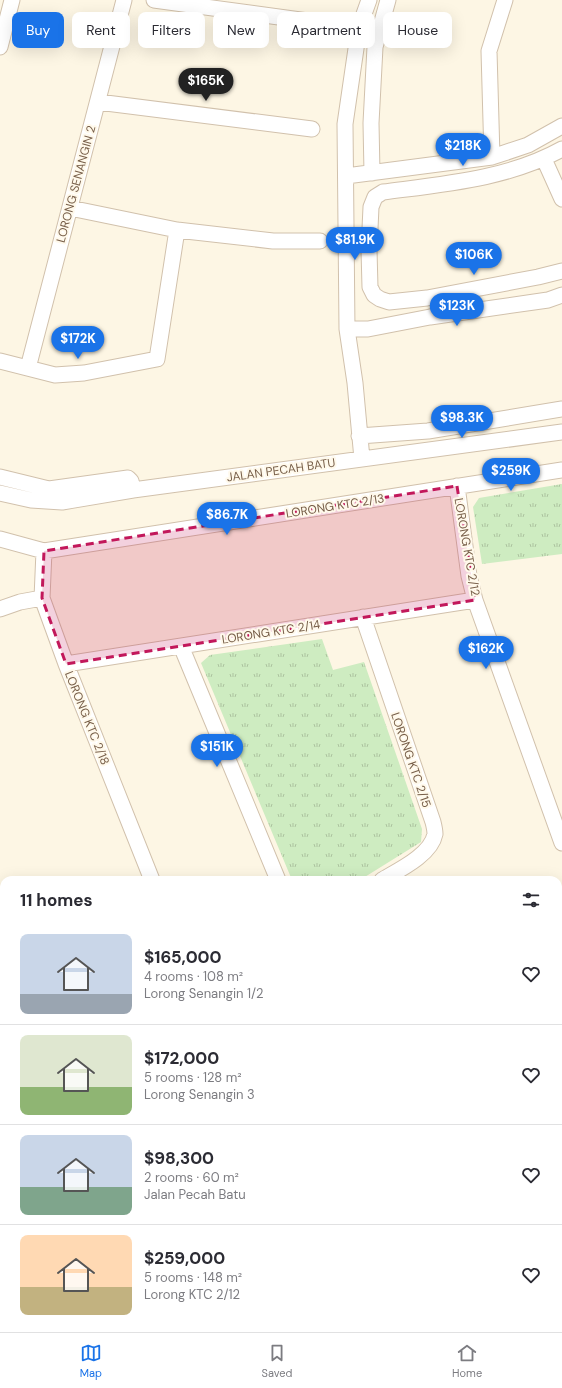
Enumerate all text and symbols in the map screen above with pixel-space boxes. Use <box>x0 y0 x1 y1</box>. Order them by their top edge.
chip: Buy <box>12 12 64 48</box>
chip: Rent <box>72 12 130 48</box>
chip: Filters <box>138 12 205 48</box>
chip: New <box>213 12 269 48</box>
chip: Apartment <box>277 12 375 48</box>
chip: House <box>383 12 452 48</box>
pin: $165K <box>178 68 234 102</box>
text: $165K <box>187 72 225 89</box>
street label: LORONG SENANGIN 2 <box>53 124 99 244</box>
pin: $218K <box>435 133 491 167</box>
text: $218K <box>445 137 481 154</box>
pin: $81.9K <box>322 227 388 261</box>
text: $81.9K <box>335 231 375 248</box>
pin: $106K <box>446 242 502 276</box>
text: $106K <box>455 246 493 263</box>
pin: $123K <box>429 293 485 327</box>
text: $123K <box>439 297 475 314</box>
pin: $172K <box>50 326 106 360</box>
text: $172K <box>60 330 96 347</box>
pin: $98.3K <box>429 405 495 439</box>
text: $98.3K <box>440 409 484 426</box>
street label: JALAN PECAH BATU <box>226 454 337 486</box>
pin: $259K <box>483 458 539 492</box>
text: $259K <box>491 462 531 479</box>
street label: LORONG KTC 2/13 <box>285 490 385 522</box>
street label: LORONG KTC 2/12 <box>451 497 484 597</box>
pin: $86.7K <box>194 502 260 536</box>
text: $86.7K <box>206 506 248 523</box>
street label: LORONG KTC 2/14 <box>221 616 321 648</box>
pin: $162K <box>458 636 514 670</box>
text: $162K <box>468 640 504 657</box>
street label: LORONG KTC 2/18 <box>61 669 113 767</box>
street label: LORONG KTC 2/15 <box>387 710 435 810</box>
pin: $151K <box>189 734 245 768</box>
text: $151K <box>200 738 234 755</box>
text: 11 homes <box>20 889 93 911</box>
icon: filters <box>520 889 542 911</box>
text: $165,000 <box>144 946 222 968</box>
icon: home <box>52 950 100 998</box>
icon: heart <box>520 963 542 985</box>
text: 4 rooms · 108 m² <box>144 968 243 985</box>
text: Lorong Senangin 1/2 <box>144 985 264 1002</box>
text: $172,000 <box>144 1047 219 1069</box>
icon: home <box>52 1051 100 1099</box>
icon: heart <box>520 1064 542 1086</box>
text: 5 rooms · 128 m² <box>144 1069 242 1086</box>
text: Lorong Senangin 3 <box>144 1086 255 1103</box>
text: $98,300 <box>144 1147 214 1169</box>
icon: home <box>52 1151 100 1199</box>
icon: heart <box>520 1164 542 1186</box>
text: 2 rooms · 60 m² <box>144 1169 239 1186</box>
text: Jalan Pecah Batu <box>144 1186 246 1203</box>
text: $259,000 <box>144 1247 225 1269</box>
icon: home <box>52 1251 100 1299</box>
icon: heart <box>520 1264 542 1286</box>
text: 5 rooms · 148 m² <box>144 1269 242 1286</box>
text: Lorong KTC 2/12 <box>144 1286 240 1303</box>
tab: Map <box>80 1342 102 1380</box>
tab: Saved <box>262 1342 292 1380</box>
tab: Home <box>452 1342 482 1380</box>

